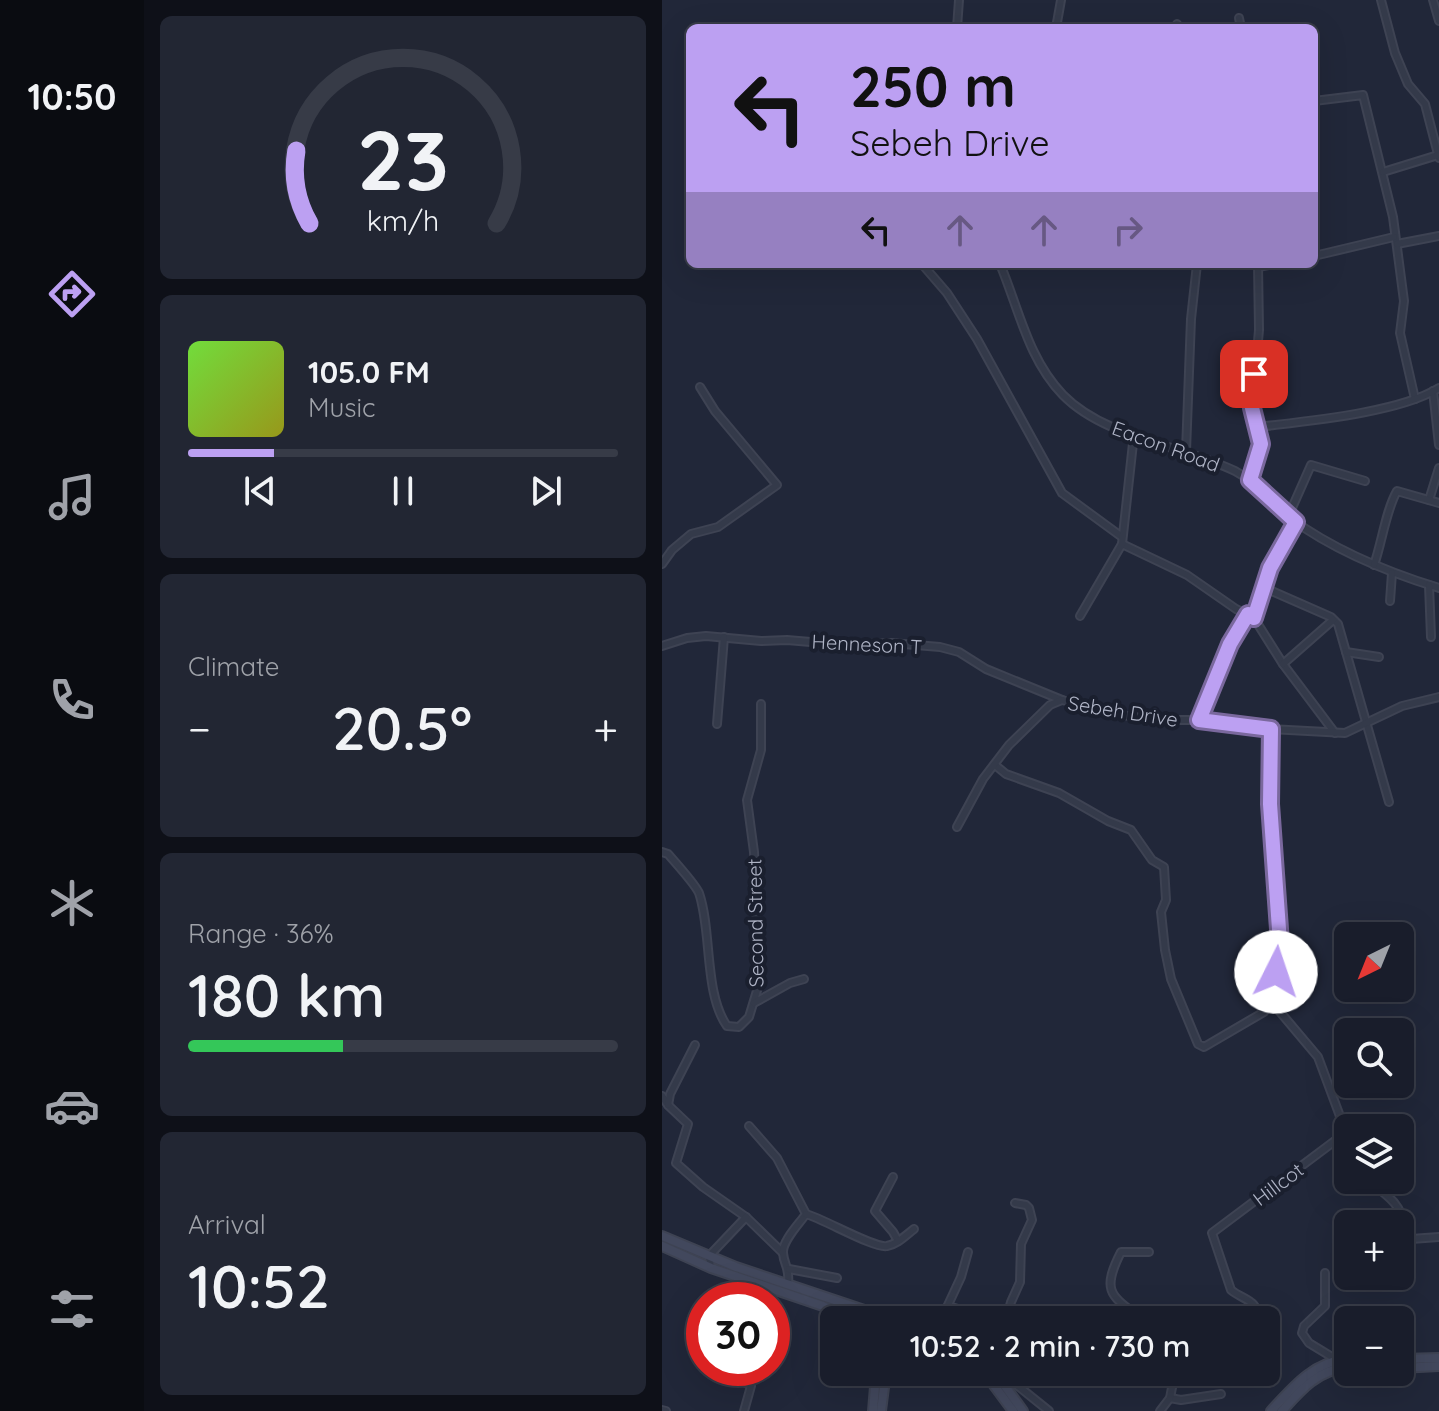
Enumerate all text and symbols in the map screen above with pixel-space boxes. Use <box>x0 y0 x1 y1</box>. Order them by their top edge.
text: 250 m <box>850 51 1016 121</box>
icon: left <box>718 56 822 160</box>
text: 10:50 <box>28 74 116 119</box>
text: 23 <box>357 106 449 210</box>
text: Sebeh Drive <box>850 120 1050 165</box>
text: km/h <box>367 202 439 238</box>
icon: left <box>854 208 898 252</box>
icon: ahead <box>938 208 982 252</box>
icon: ahead <box>1022 208 1066 252</box>
icon: right <box>1106 208 1150 252</box>
icon: directions <box>44 266 100 322</box>
pin <box>1220 340 1288 408</box>
icon: arrive <box>1232 352 1276 396</box>
text: 105.0 FM <box>308 353 430 391</box>
text: Music <box>308 391 376 424</box>
street label: Eacon Road <box>1109 415 1223 477</box>
icon: music <box>44 469 100 525</box>
icon: previous <box>238 469 282 513</box>
icon: pause <box>381 469 425 513</box>
icon: next <box>524 469 568 513</box>
street label: Henneson T <box>811 629 923 659</box>
text: Climate <box>188 650 279 683</box>
icon: phone <box>44 672 100 728</box>
text: 20.5° <box>332 690 472 765</box>
street label: Sebeh Drive <box>1066 690 1180 732</box>
text: − <box>188 701 211 756</box>
text: + <box>593 701 618 756</box>
street label: Second Street <box>741 858 769 988</box>
icon: climate <box>44 875 100 931</box>
text: Range · 36% <box>188 917 334 950</box>
north arrow <box>1334 922 1414 1002</box>
map controls <box>1334 922 1414 1386</box>
position arrow <box>1234 930 1318 1014</box>
text: 180 km <box>188 957 385 1032</box>
button: search <box>1334 1018 1414 1098</box>
icon: car <box>44 1078 100 1134</box>
button: layers <box>1334 1114 1414 1194</box>
street label: Hillcot <box>1248 1157 1308 1211</box>
text: Arrival <box>188 1208 266 1241</box>
button: + <box>1334 1210 1414 1290</box>
text: 10:52 <box>188 1248 330 1323</box>
icon: filters <box>44 1281 100 1337</box>
speed limit sign: 30 <box>686 1282 790 1386</box>
button: − <box>1334 1306 1414 1386</box>
text: 10:52 · 2 min · 730 m <box>910 1327 1190 1365</box>

